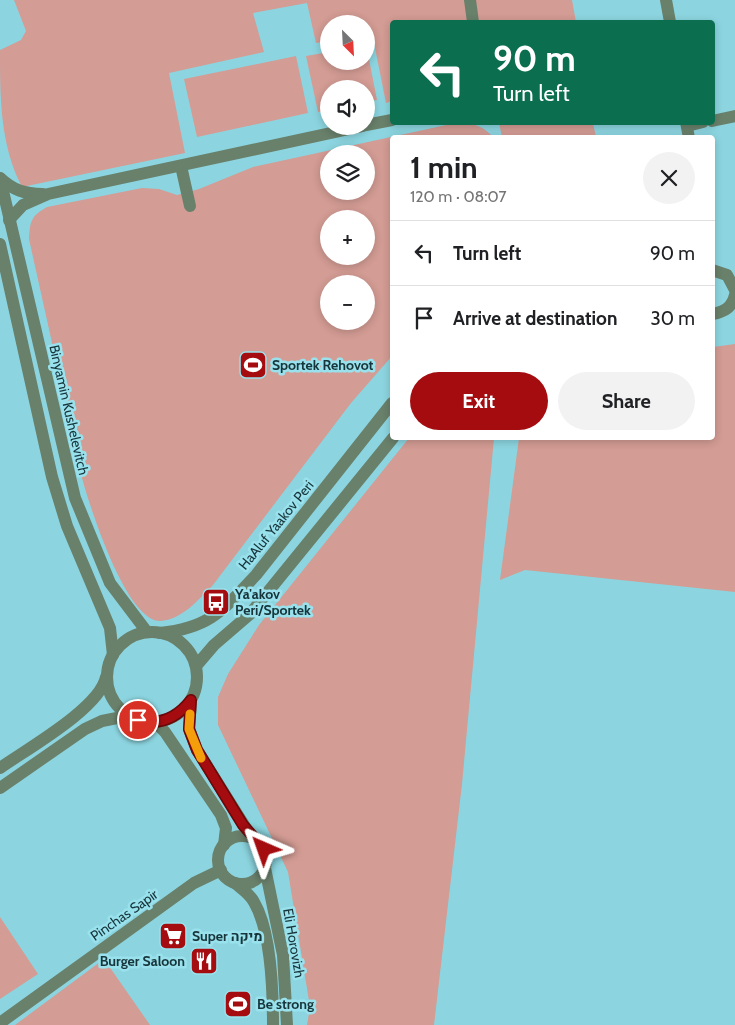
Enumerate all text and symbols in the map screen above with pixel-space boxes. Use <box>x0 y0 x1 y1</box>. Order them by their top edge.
north arrow <box>320 15 375 70</box>
map controls <box>320 15 375 330</box>
text: 90 m <box>493 37 576 80</box>
icon: left <box>410 40 475 105</box>
button: sound <box>320 80 375 135</box>
text: Turn left <box>493 80 570 107</box>
button: layers <box>320 145 375 200</box>
text: 1 min <box>410 149 478 186</box>
button: close <box>643 152 695 204</box>
text: 120 m · 08:07 <box>410 187 507 206</box>
button: + <box>320 210 375 265</box>
icon: left <box>410 239 438 267</box>
text: Turn left <box>453 242 521 265</box>
text: 90 m <box>650 242 695 265</box>
button: − <box>320 275 375 330</box>
icon: arrive <box>410 304 438 332</box>
text: Arrive at destination <box>453 307 617 330</box>
text: 30 m <box>651 307 695 330</box>
street label: Binyamin Kushelevitch <box>45 343 93 477</box>
sports icon: Sportek Rehovot <box>238 350 268 380</box>
place label: Sportek Rehovot <box>272 356 374 374</box>
button: Exit <box>410 372 548 430</box>
button: Share <box>558 372 695 430</box>
street label: HaAluf Yaakov Peri <box>234 477 318 573</box>
place label: Ya'akov Peri/Sportek <box>234 585 311 619</box>
bus stop icon: Ya'akov Peri/Sportek <box>201 587 231 617</box>
pin <box>117 699 159 741</box>
icon: arrive <box>124 706 152 734</box>
position arrow <box>237 822 289 874</box>
street label: Pinchas Sapir <box>87 885 162 945</box>
street label: Eli Horovizh <box>279 907 309 979</box>
supermarket icon: Super מיקה <box>158 921 188 951</box>
place label: Super מיקה <box>192 927 263 945</box>
restaurant icon: Burger Saloon <box>189 946 219 976</box>
place label: Burger Saloon <box>100 952 185 970</box>
sports icon: Be strong <box>223 989 253 1019</box>
place label: Be strong <box>257 995 314 1013</box>

